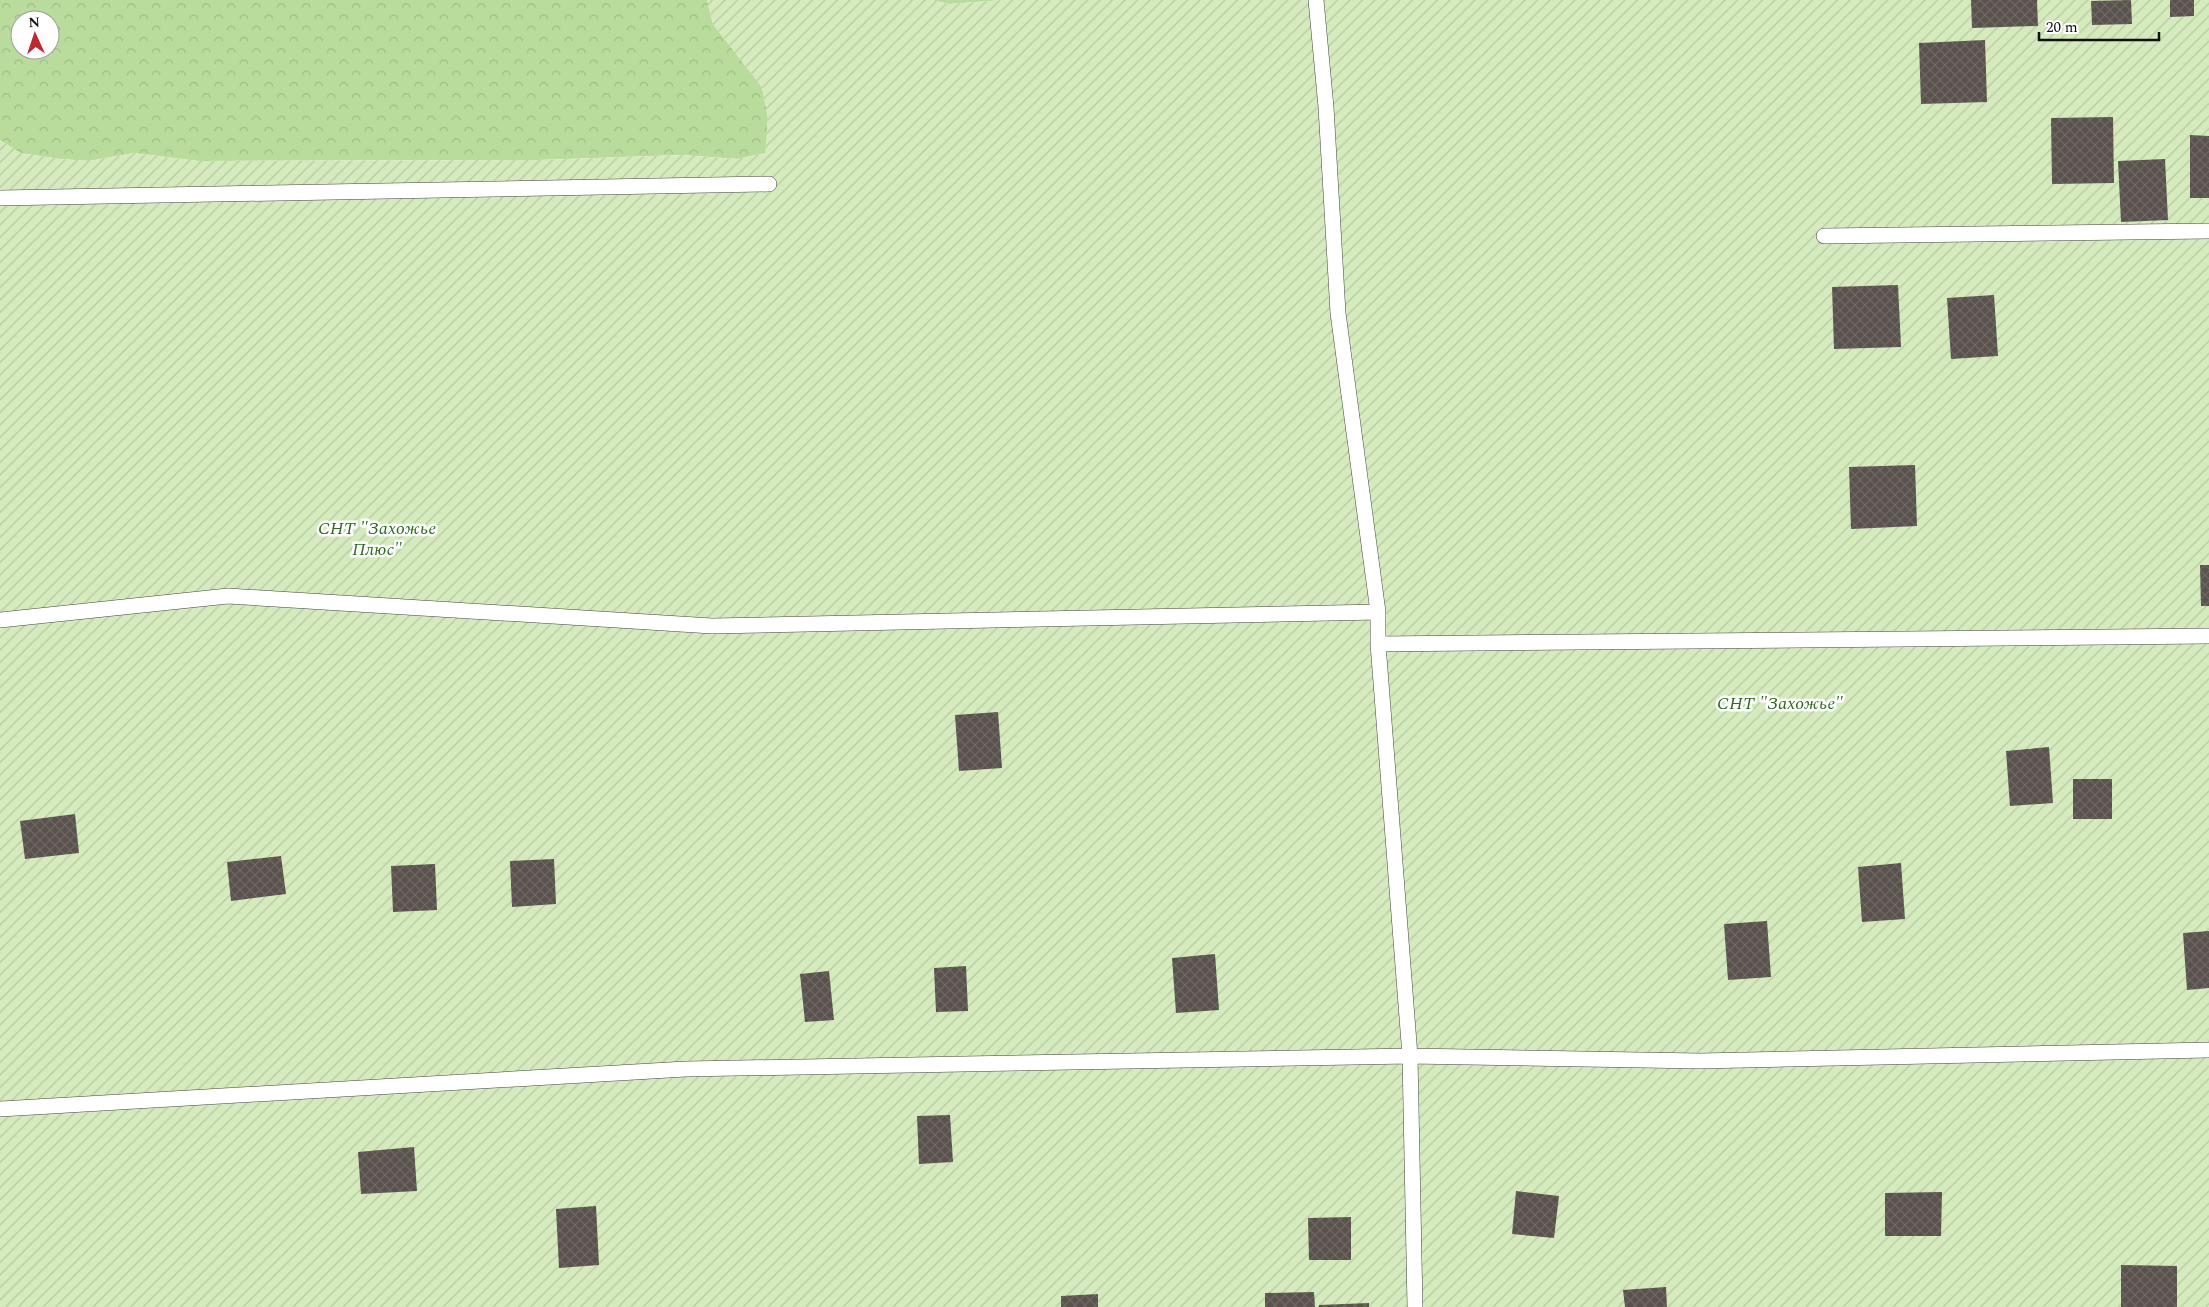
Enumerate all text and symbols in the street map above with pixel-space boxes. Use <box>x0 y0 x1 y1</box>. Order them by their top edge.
north arrow <box>10 10 60 60</box>
scale bar <box>2039 10 2159 42</box>
text: N <box>28 12 41 33</box>
text: 20 m <box>2046 16 2078 39</box>
park label: СНТ "Захожье Плюс" <box>318 515 436 563</box>
park label: СНТ "Захожье" <box>1717 690 1844 717</box>

